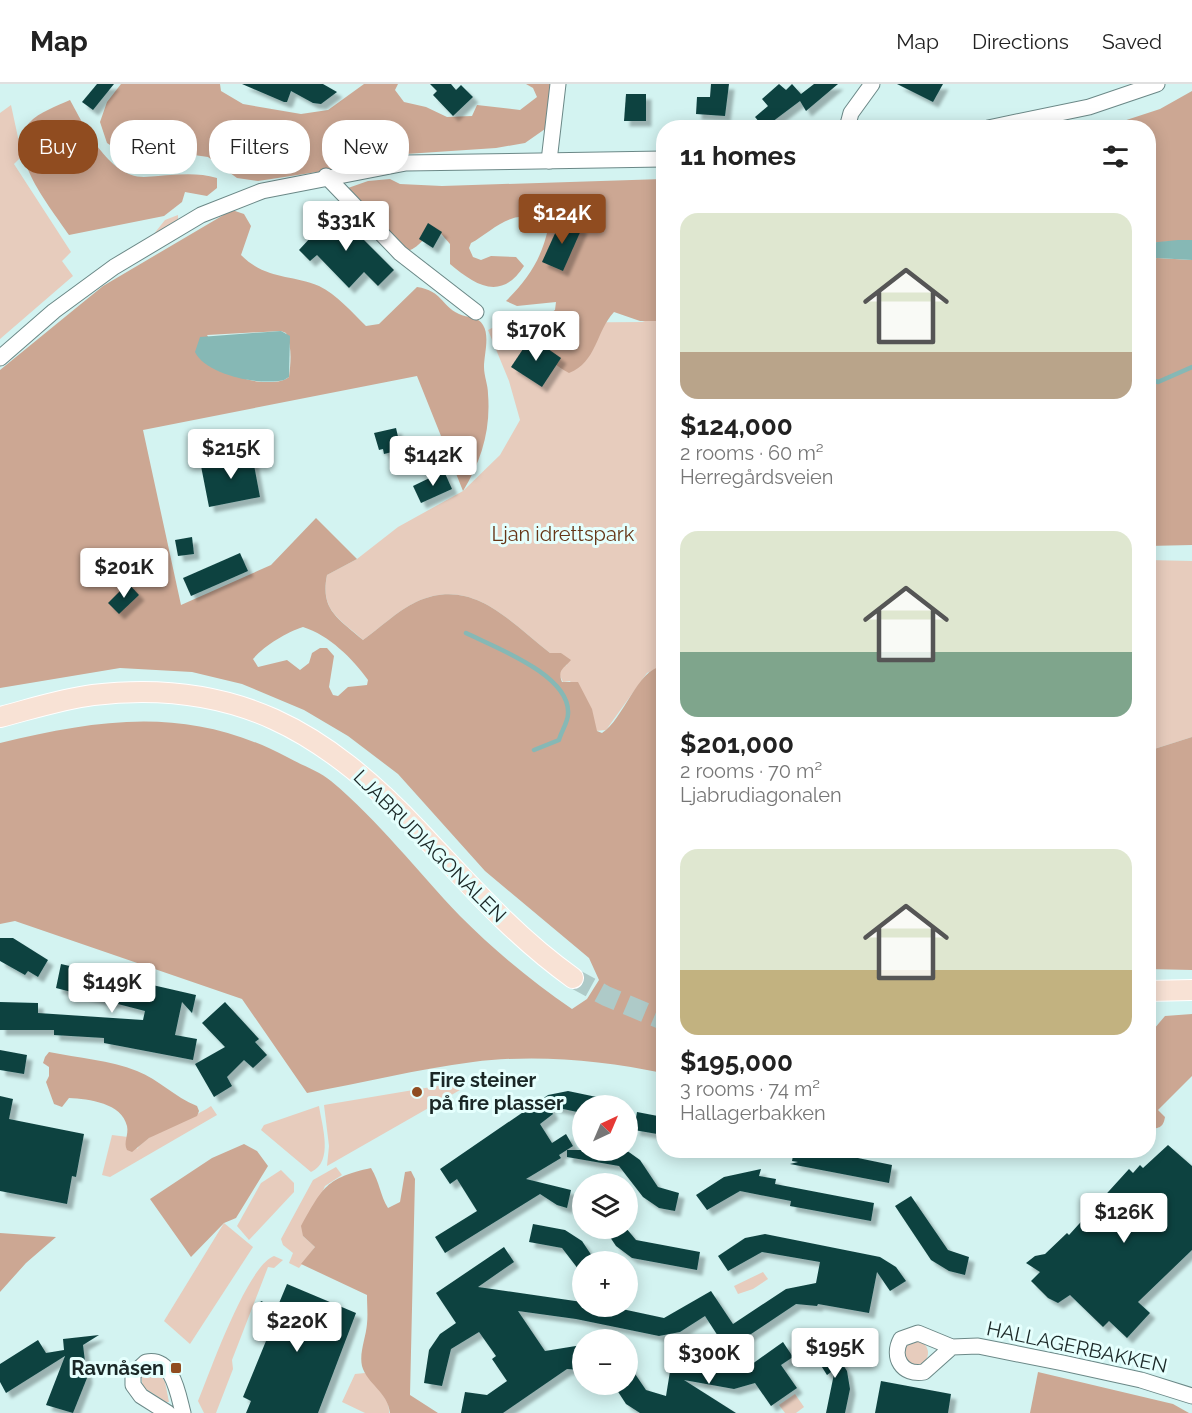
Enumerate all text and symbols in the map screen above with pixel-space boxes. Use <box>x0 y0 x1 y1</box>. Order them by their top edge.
text: Map <box>30 25 88 58</box>
text: Map <box>896 29 939 54</box>
text: Directions <box>972 29 1069 54</box>
text: Saved <box>1102 29 1162 54</box>
chip: Buy <box>18 120 98 174</box>
chip: Rent <box>110 120 197 174</box>
chip: Filters <box>209 120 310 174</box>
chip: New <box>322 120 409 174</box>
icon: filters <box>1099 140 1132 173</box>
text: 11 homes <box>680 141 796 171</box>
pin: $124K <box>520 194 604 245</box>
pin: $331K <box>304 201 388 252</box>
text: $124K <box>533 201 591 225</box>
text: $331K <box>317 208 375 232</box>
icon: home <box>852 252 960 360</box>
pin: $170K <box>494 311 578 362</box>
text: $170K <box>506 318 566 342</box>
text: $124,000 <box>680 411 793 441</box>
pin: $215K <box>189 429 273 480</box>
text: $215K <box>202 436 260 460</box>
pin: $142K <box>391 436 475 487</box>
text: 2 rooms · 60 m² <box>680 441 824 465</box>
text: $142K <box>404 443 462 467</box>
text: Herregårdsveien <box>680 465 833 489</box>
park label: Ljan idrettspark <box>492 522 635 546</box>
pin: $201K <box>82 548 166 599</box>
text: $201K <box>94 555 154 579</box>
icon: home <box>852 570 960 678</box>
text: $201,000 <box>680 729 794 759</box>
text: 2 rooms · 70 m² <box>680 759 822 783</box>
street label: LJABRUDIAGONALEN <box>349 765 511 927</box>
text: Ljabrudiagonalen <box>680 783 842 807</box>
icon: home <box>852 888 960 996</box>
pin: $149K <box>70 963 154 1014</box>
text: $149K <box>82 970 142 994</box>
text: $195,000 <box>680 1047 793 1077</box>
place label: Fire steiner på fire plasser <box>429 1068 564 1115</box>
text: 3 rooms · 74 m² <box>680 1077 820 1101</box>
marker: Fire steiner på fire plasser <box>410 1085 424 1099</box>
north arrow <box>572 1095 638 1161</box>
map controls <box>572 1095 638 1395</box>
text: Hallagerbakken <box>680 1101 826 1125</box>
button: layers <box>572 1173 638 1239</box>
pin: $126K <box>1082 1193 1166 1244</box>
text: $126K <box>1094 1200 1154 1224</box>
button: + <box>572 1251 638 1317</box>
pin: $220K <box>255 1302 339 1353</box>
text: $220K <box>267 1309 327 1333</box>
street label: HALLAGERBAKKEN <box>984 1316 1170 1378</box>
pin: $195K <box>793 1328 877 1379</box>
button: − <box>572 1329 638 1395</box>
pin: $300K <box>667 1334 751 1385</box>
text: $195K <box>806 1335 864 1359</box>
text: $300K <box>678 1341 740 1365</box>
place label: Ravnåsen <box>71 1356 164 1380</box>
marker: Ravnåsen <box>169 1361 183 1375</box>

